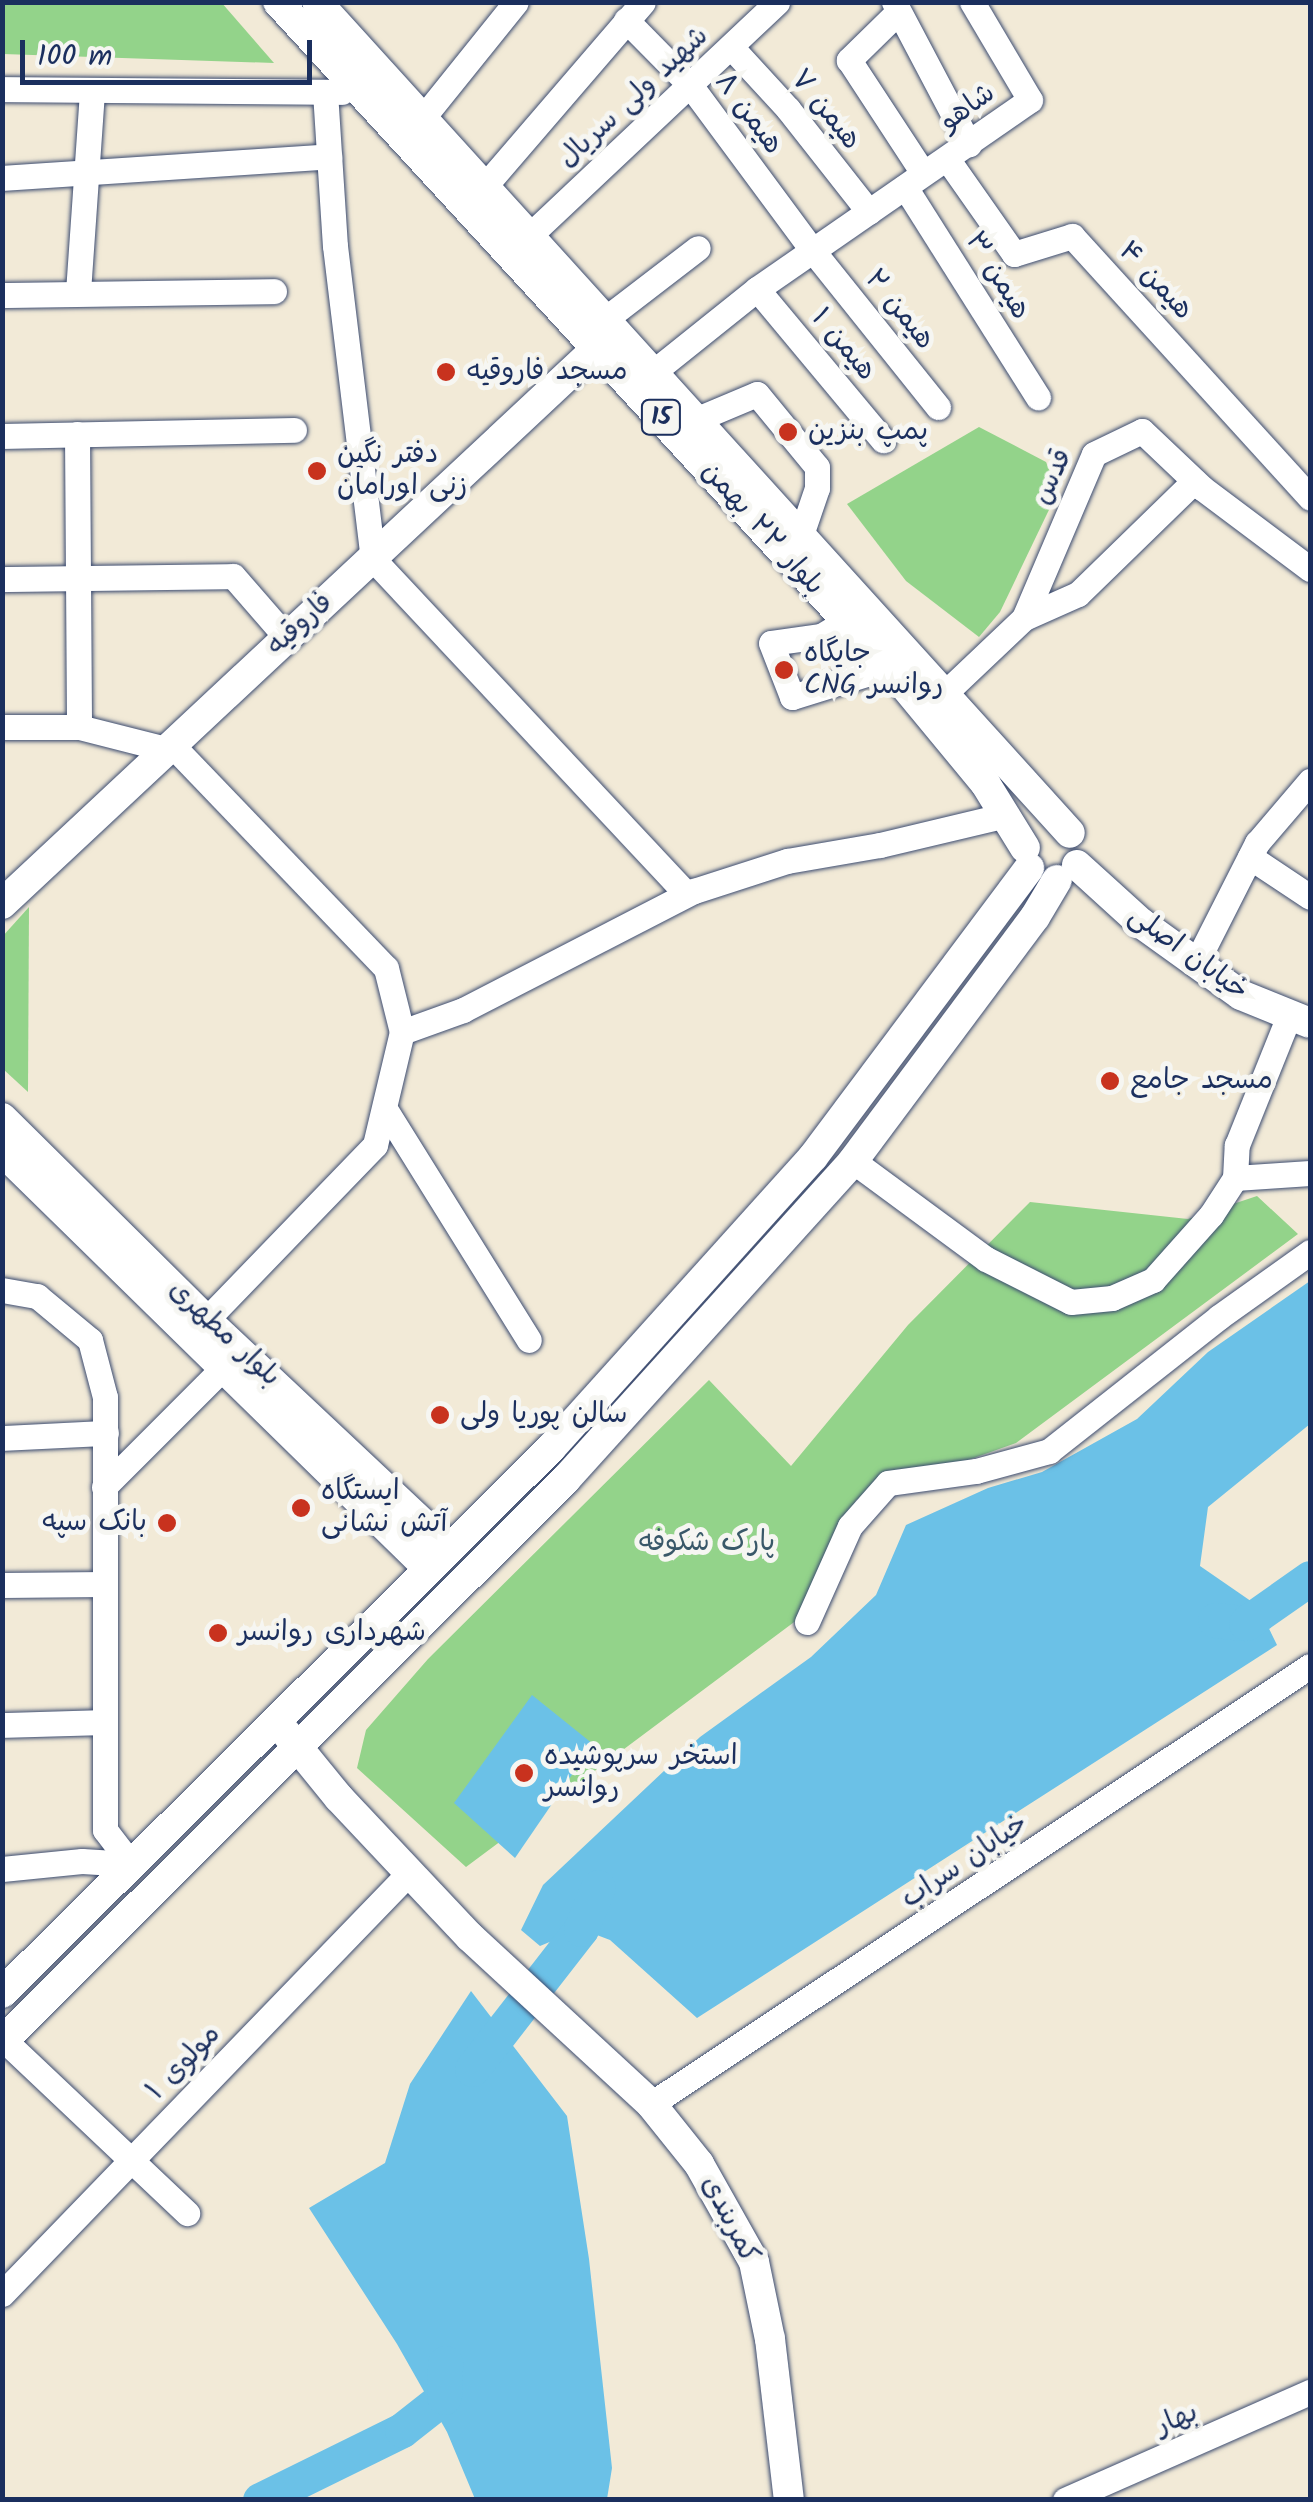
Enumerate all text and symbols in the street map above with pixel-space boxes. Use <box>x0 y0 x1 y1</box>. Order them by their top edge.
scale bar <box>25 20 318 82</box>
street label: شهید ولی سریال <box>552 20 716 176</box>
text: 100 m <box>37 33 112 81</box>
street label: هیمن ۷ <box>783 63 867 157</box>
street label: هیمن ۸ <box>706 67 790 161</box>
street label: شاهو <box>934 77 1002 139</box>
street label: هیمن ۳ <box>957 226 1037 326</box>
street label: هیمن ۴ <box>1110 235 1200 327</box>
street label: هیمن ۲ <box>857 263 941 357</box>
street label: هیمن ۱ <box>803 302 883 388</box>
place label: مسجد فاروقیه <box>466 355 628 389</box>
marker: مسجد فاروقیه <box>435 361 457 383</box>
road number: 15 <box>638 397 684 437</box>
place label: پمپ بنزین <box>808 415 928 449</box>
marker: پمپ بنزین <box>777 421 799 443</box>
place label: دفتر نگین زنی اورامان <box>337 438 467 504</box>
street label: قدس <box>1026 444 1080 510</box>
street label: بلوار ۲۲ بهمن <box>693 455 831 603</box>
marker: دفتر نگین زنی اورامان <box>306 460 328 482</box>
street label: فاروقیه <box>260 586 340 664</box>
place label: جایگاه CNG روانسر <box>804 637 944 703</box>
marker: جایگاه CNG روانسر <box>773 659 795 681</box>
street label: خیابان اصلی <box>1122 899 1254 1009</box>
place label: مسجد جامع <box>1130 1064 1273 1098</box>
marker: مسجد جامع <box>1099 1070 1121 1092</box>
street label: بلوار مطهری <box>161 1274 287 1394</box>
place label: سالن پوریا ولی <box>460 1398 628 1432</box>
marker: سالن پوریا ولی <box>429 1404 451 1426</box>
place label: ایستگاه آتش نشانی <box>321 1475 447 1541</box>
marker: ایستگاه آتش نشانی <box>290 1497 312 1519</box>
place label: بانک سپه <box>42 1506 147 1540</box>
marker: بانک سپه <box>156 1512 178 1534</box>
park label: پارک شکوفه <box>639 1526 775 1560</box>
place label: شهرداری روانسر <box>238 1616 426 1650</box>
marker: شهرداری روانسر <box>207 1622 229 1644</box>
place label: استخر سرپوشیده روانسر <box>544 1740 738 1806</box>
marker: استخر سرپوشیده روانسر <box>513 1762 535 1784</box>
street label: خیابان سراب <box>895 1807 1035 1917</box>
street label: مولوی ۱ <box>140 2018 228 2108</box>
street label: کمربندی <box>693 2171 765 2269</box>
street label: بهار <box>1151 2396 1203 2444</box>

